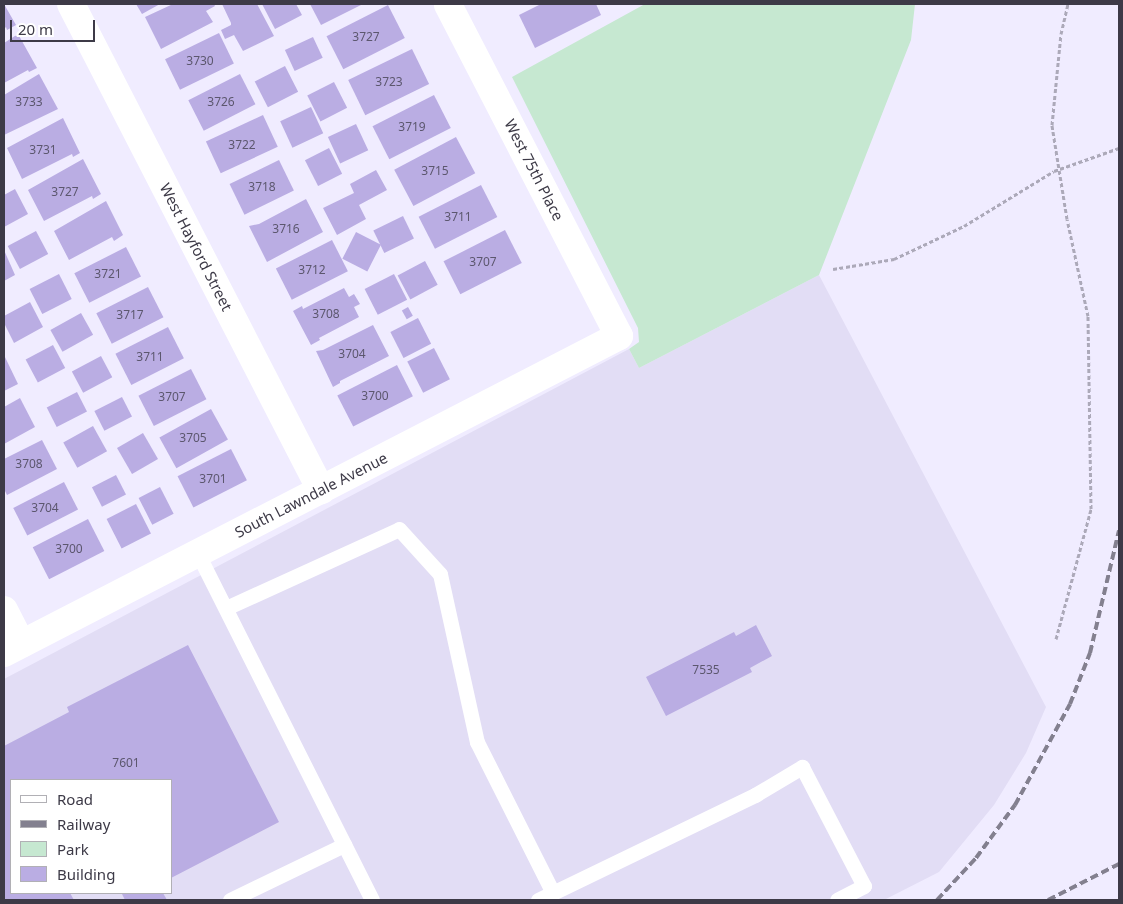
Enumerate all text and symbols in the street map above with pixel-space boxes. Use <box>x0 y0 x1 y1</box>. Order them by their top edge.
scale bar <box>12 10 98 42</box>
text: 20 m <box>18 19 53 39</box>
house number: 3727 <box>352 30 380 44</box>
house number: 3730 <box>186 54 214 68</box>
house number: 3723 <box>375 75 403 89</box>
house number: 3733 <box>15 95 43 109</box>
house number: 3726 <box>207 95 235 109</box>
street label: West 75th Place <box>501 116 567 224</box>
house number: 3719 <box>398 120 426 134</box>
house number: 3722 <box>228 138 256 152</box>
house number: 3731 <box>29 143 57 157</box>
house number: 3715 <box>421 164 449 178</box>
street label: West Hayford Street <box>156 180 236 314</box>
house number: 3718 <box>248 180 276 194</box>
house number: 3727 <box>51 185 79 199</box>
house number: 3711 <box>444 210 472 224</box>
house number: 3716 <box>272 222 300 236</box>
house number: 3707 <box>469 255 497 269</box>
house number: 3712 <box>298 263 326 277</box>
house number: 3721 <box>94 267 122 281</box>
house number: 3708 <box>312 307 340 321</box>
house number: 3717 <box>116 308 144 322</box>
house number: 3704 <box>338 347 366 361</box>
house number: 3711 <box>136 350 164 364</box>
house number: 3700 <box>361 389 389 403</box>
house number: 3707 <box>158 390 186 404</box>
house number: 3705 <box>179 431 207 445</box>
street label: South Lawndale Avenue <box>232 449 390 541</box>
house number: 3708 <box>15 457 43 471</box>
house number: 3701 <box>199 472 227 486</box>
house number: 3704 <box>31 501 59 515</box>
house number: 3700 <box>55 542 83 556</box>
house number: 7535 <box>692 663 720 677</box>
house number: 7601 <box>112 756 140 770</box>
legend <box>10 779 172 894</box>
text: Road <box>57 789 93 809</box>
text: Railway <box>57 814 110 834</box>
text: Park <box>57 839 89 859</box>
text: Building <box>57 864 115 884</box>

